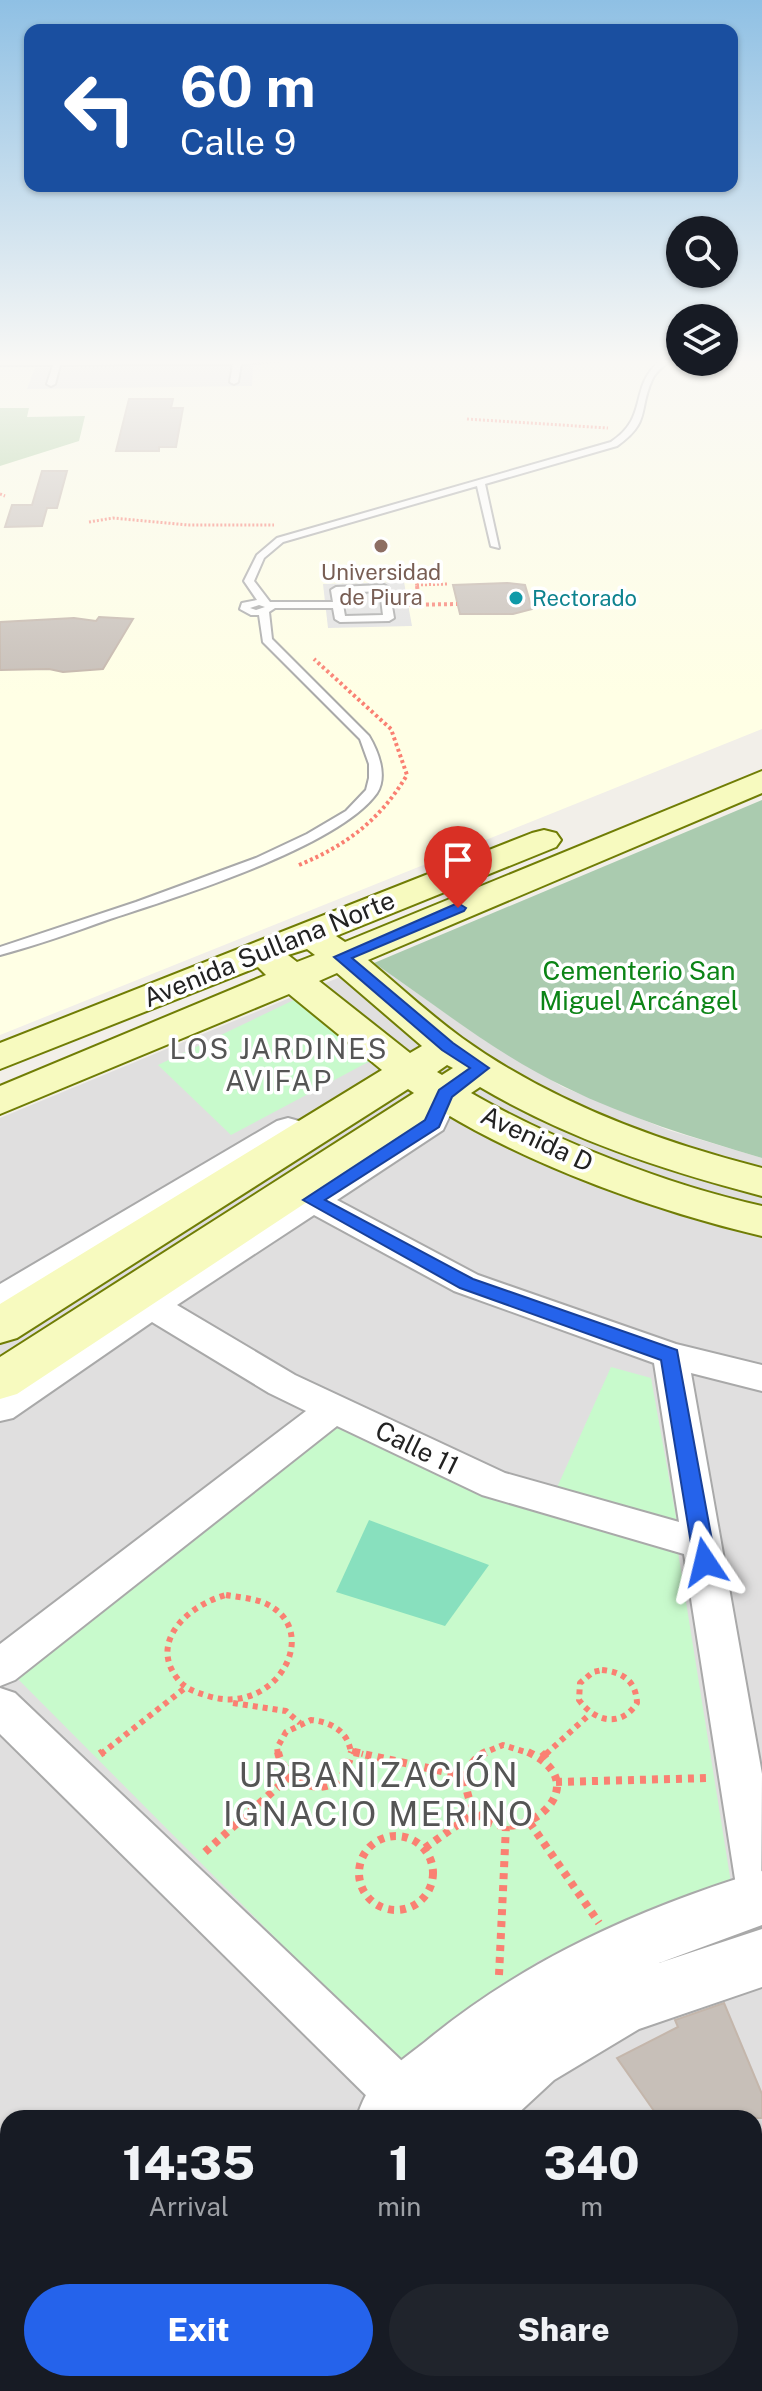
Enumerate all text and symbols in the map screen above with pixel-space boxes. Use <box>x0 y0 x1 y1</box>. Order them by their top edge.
text: 60 m <box>180 54 316 120</box>
icon: left <box>48 56 152 160</box>
text: Calle 9 <box>180 121 296 163</box>
map controls <box>666 216 738 376</box>
button: search <box>666 216 738 288</box>
button: layers <box>666 304 738 376</box>
marker: Universidad de Piura <box>372 537 390 555</box>
place label: Universidad de Piura <box>321 559 441 610</box>
place label: Rectorado <box>532 585 637 611</box>
marker: Rectorado <box>507 589 525 607</box>
pin <box>424 826 492 908</box>
icon: arrive <box>436 838 480 882</box>
street label: Avenida Sullana Norte <box>139 884 399 1013</box>
park label: Cementerio San Miguel Arcángel <box>539 955 739 1016</box>
district label: LOS JARDINES AVIFAP <box>169 1032 389 1097</box>
street label: Avenida D <box>476 1099 598 1178</box>
street label: Calle 11 <box>370 1414 464 1481</box>
position arrow <box>663 1520 747 1604</box>
district label: URBANIZACIÓN IGNACIO MERINO <box>223 1755 535 1834</box>
text: 14:35 <box>122 2134 255 2191</box>
text: 1 <box>389 2134 410 2191</box>
text: 340 <box>544 2134 640 2191</box>
text: Arrival <box>148 2191 229 2222</box>
text: min <box>377 2191 421 2222</box>
text: m <box>580 2191 603 2222</box>
button: Exit <box>24 2284 373 2376</box>
button: Share <box>389 2284 738 2376</box>

